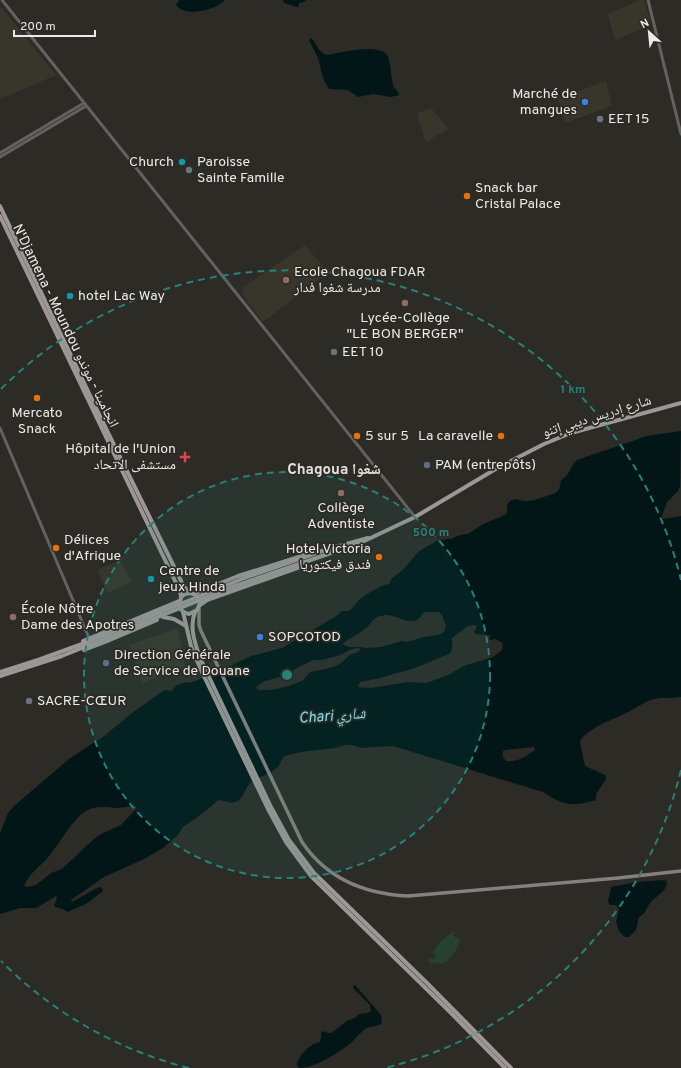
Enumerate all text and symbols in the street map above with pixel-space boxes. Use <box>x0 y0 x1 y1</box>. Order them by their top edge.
scale bar <box>14 12 95 38</box>
north arrow <box>629 12 669 52</box>
text: N <box>638 16 652 32</box>
text: 200 m <box>20 19 56 35</box>
place label: Marché de mangues <box>512 86 577 119</box>
marker: Marché de mangues <box>580 97 590 107</box>
place label: EET 15 <box>608 111 649 128</box>
marker: EET 15 <box>595 114 605 124</box>
place label: Church <box>129 154 174 171</box>
place label: Paroisse Sainte Famille <box>197 154 285 187</box>
marker: Church <box>177 157 187 167</box>
marker: Paroisse Sainte Famille <box>184 165 194 175</box>
place label: Snack bar Cristal Palace <box>475 180 561 213</box>
marker: Snack bar Cristal Palace <box>462 191 472 201</box>
street label: N'Djamena - Moundou انجامينا - موندو <box>8 222 122 430</box>
place label: Ecole Chagoua FDAR مدرسة شغوا فدار <box>293 264 425 297</box>
marker: Ecole Chagoua FDAR مدرسة شغوا فدار <box>281 275 291 285</box>
place label: hotel Lac Way <box>78 288 165 305</box>
marker: hotel Lac Way <box>65 291 75 301</box>
marker: Lycée-Collège "LE BON BERGER" <box>400 298 410 308</box>
place label: Lycée-Collège "LE BON BERGER" <box>346 310 464 343</box>
place label: EET 10 <box>342 344 384 361</box>
marker: EET 10 <box>329 347 339 357</box>
text: 1 km <box>560 382 586 398</box>
street label: شارع إدريس ديبي إتنو <box>540 392 654 443</box>
marker: Mercato Snack <box>32 393 42 403</box>
place label: Mercato Snack <box>11 405 63 438</box>
place label: 5 sur 5 <box>365 428 409 445</box>
place label: La caravelle <box>418 428 493 445</box>
marker: 5 sur 5 <box>352 431 362 441</box>
marker: La caravelle <box>496 431 506 441</box>
place label: Hôpital de l'Union مستشفى الاتحاد <box>65 441 176 474</box>
marker: Hôpital de l'Union مستشفى الاتحاد <box>179 451 191 463</box>
place label: PAM (entrepôts) <box>435 457 536 474</box>
marker: PAM (entrepôts) <box>422 460 432 470</box>
district label: Chagoua شغوا <box>287 461 381 480</box>
marker: Collège Adventiste <box>336 488 346 498</box>
place label: Collège Adventiste <box>307 500 375 533</box>
text: 500 m <box>413 525 449 541</box>
place label: Délices d'Afrique <box>64 532 121 565</box>
place label: Hotel Victoria فندق فيكتوريا <box>286 541 371 574</box>
marker: Délices d'Afrique <box>51 543 61 553</box>
marker: Hotel Victoria فندق فيكتوريا <box>374 552 384 562</box>
place label: Centre de jeux Hinda <box>158 563 225 596</box>
marker: Centre de jeux Hinda <box>146 574 156 584</box>
place label: École Nôtre Dame des Apotres <box>21 600 134 634</box>
marker: École Nôtre Dame des Apotres <box>8 612 18 622</box>
place label: SOPCOTOD <box>268 629 341 646</box>
marker: SOPCOTOD <box>255 632 265 642</box>
place label: Direction Générale de Service de Douane <box>114 647 250 680</box>
marker: Direction Générale de Service de Douane <box>101 658 111 668</box>
centre of rings <box>280 668 294 682</box>
place label: SACRE-CŒUR <box>37 693 127 710</box>
marker: SACRE-CŒUR <box>24 696 34 706</box>
water label: Chari شاري <box>298 705 367 730</box>

